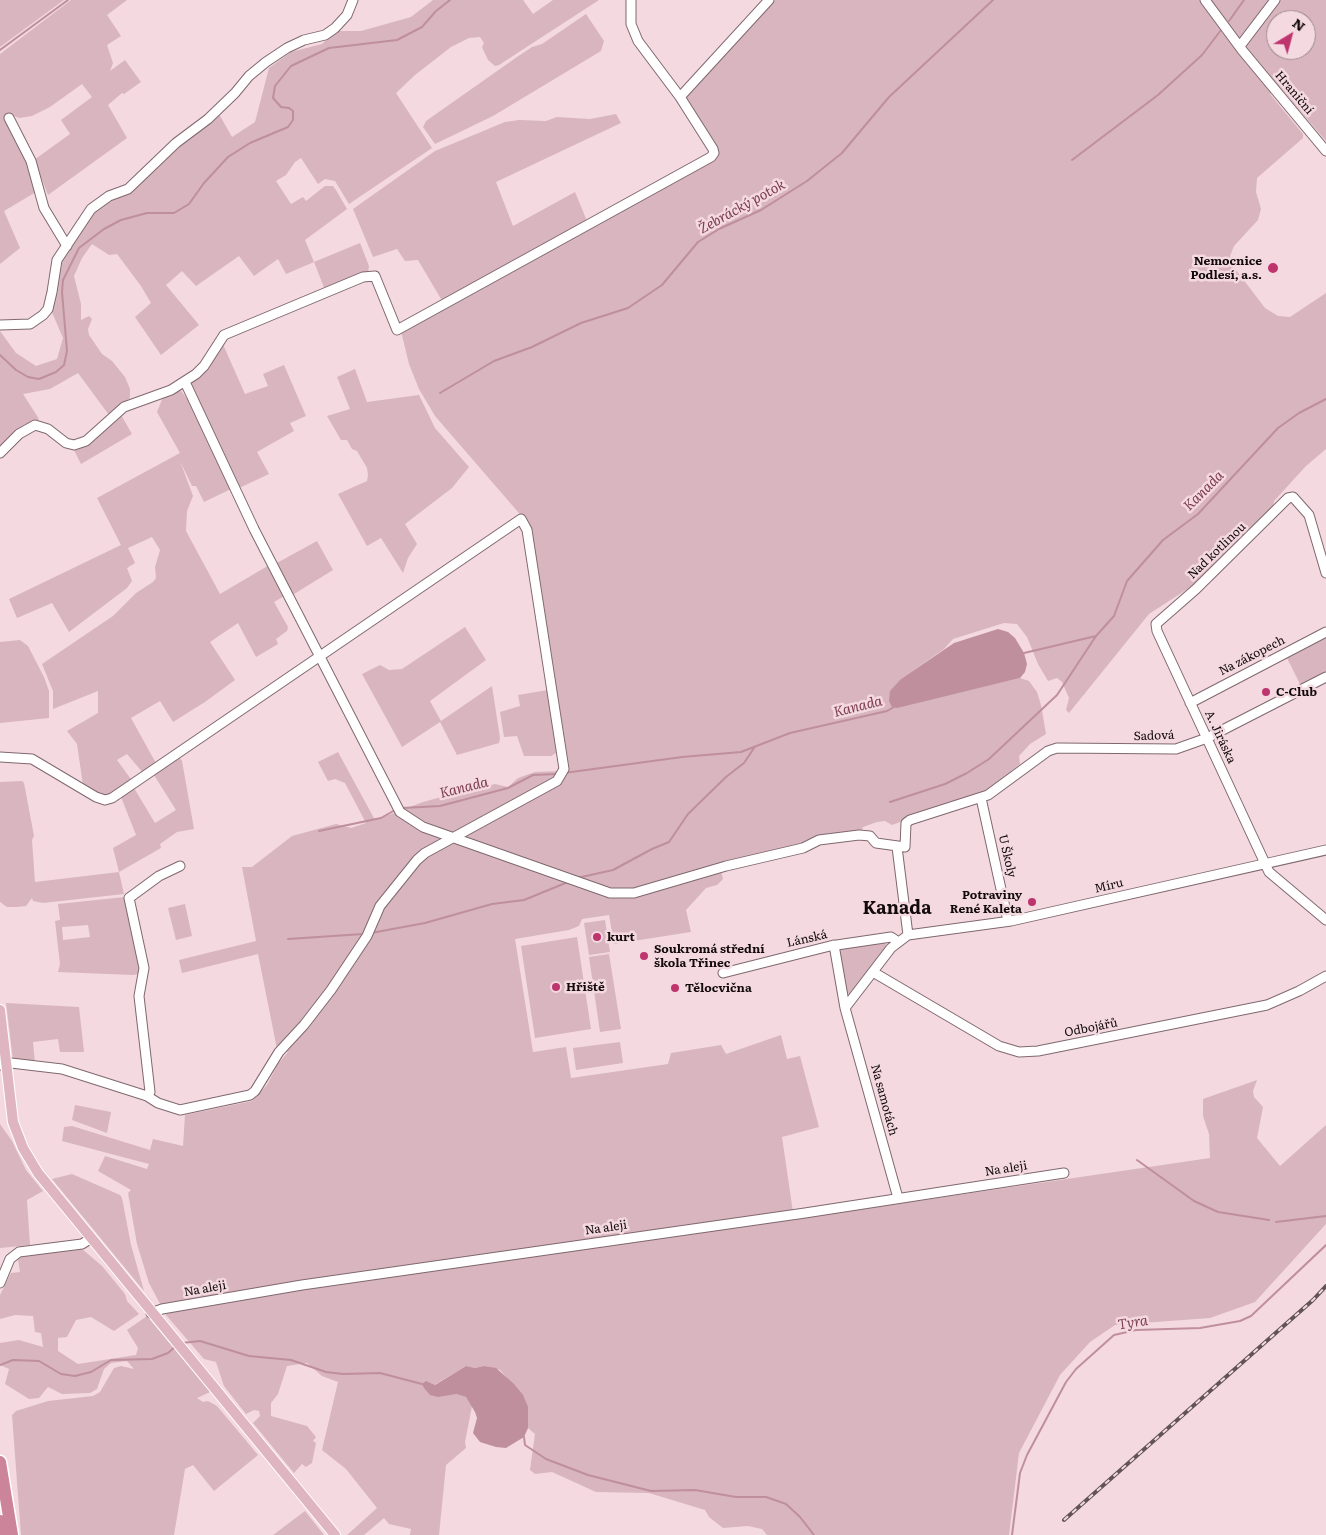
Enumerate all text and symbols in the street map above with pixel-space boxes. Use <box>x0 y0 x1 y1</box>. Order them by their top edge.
north arrow <box>1266 10 1316 60</box>
text: N <box>1289 12 1310 35</box>
street label: Hraniční <box>1272 68 1316 118</box>
water label: Žebrácký potok <box>696 176 788 238</box>
place label: Nemocnice Podlesí, a.s. <box>1190 254 1262 282</box>
marker: Nemocnice Podlesí, a.s. <box>1266 261 1280 275</box>
water label: Kanada <box>1181 468 1227 514</box>
street label: Nad kotlinou <box>1185 520 1249 582</box>
street label: Na zákopech <box>1217 633 1287 679</box>
place label: C-Club <box>1276 685 1317 699</box>
marker: C-Club <box>1260 686 1272 698</box>
water label: Kanada <box>832 693 884 721</box>
street label: A. Jiráska <box>1201 708 1239 766</box>
street label: Sadová <box>1133 728 1175 744</box>
water label: Kanada <box>438 774 490 802</box>
street label: U Školy <box>995 833 1019 879</box>
street label: Míru <box>1093 876 1125 896</box>
place label: Potraviny René Kaleta <box>950 888 1022 916</box>
marker: Potraviny René Kaleta <box>1026 896 1038 908</box>
district label: Kanada <box>862 898 932 920</box>
street label: Lánská <box>785 927 829 951</box>
place label: kurt <box>607 930 635 944</box>
marker: kurt <box>591 931 603 943</box>
place label: Soukromá střední škola Třinec <box>654 942 765 970</box>
marker: Soukromá střední škola Třinec <box>638 950 650 962</box>
place label: Hřiště <box>566 980 605 994</box>
marker: Hřiště <box>550 981 562 993</box>
place label: Tělocvična <box>685 981 752 995</box>
marker: Tělocvična <box>669 982 681 994</box>
street label: Odbojářů <box>1063 1016 1119 1040</box>
street label: Na samotách <box>868 1063 900 1137</box>
street label: Na aleji <box>984 1159 1028 1179</box>
street label: Na aleji <box>584 1218 628 1238</box>
street label: Na aleji <box>183 1278 227 1300</box>
water label: Tyra <box>1117 1312 1149 1334</box>

